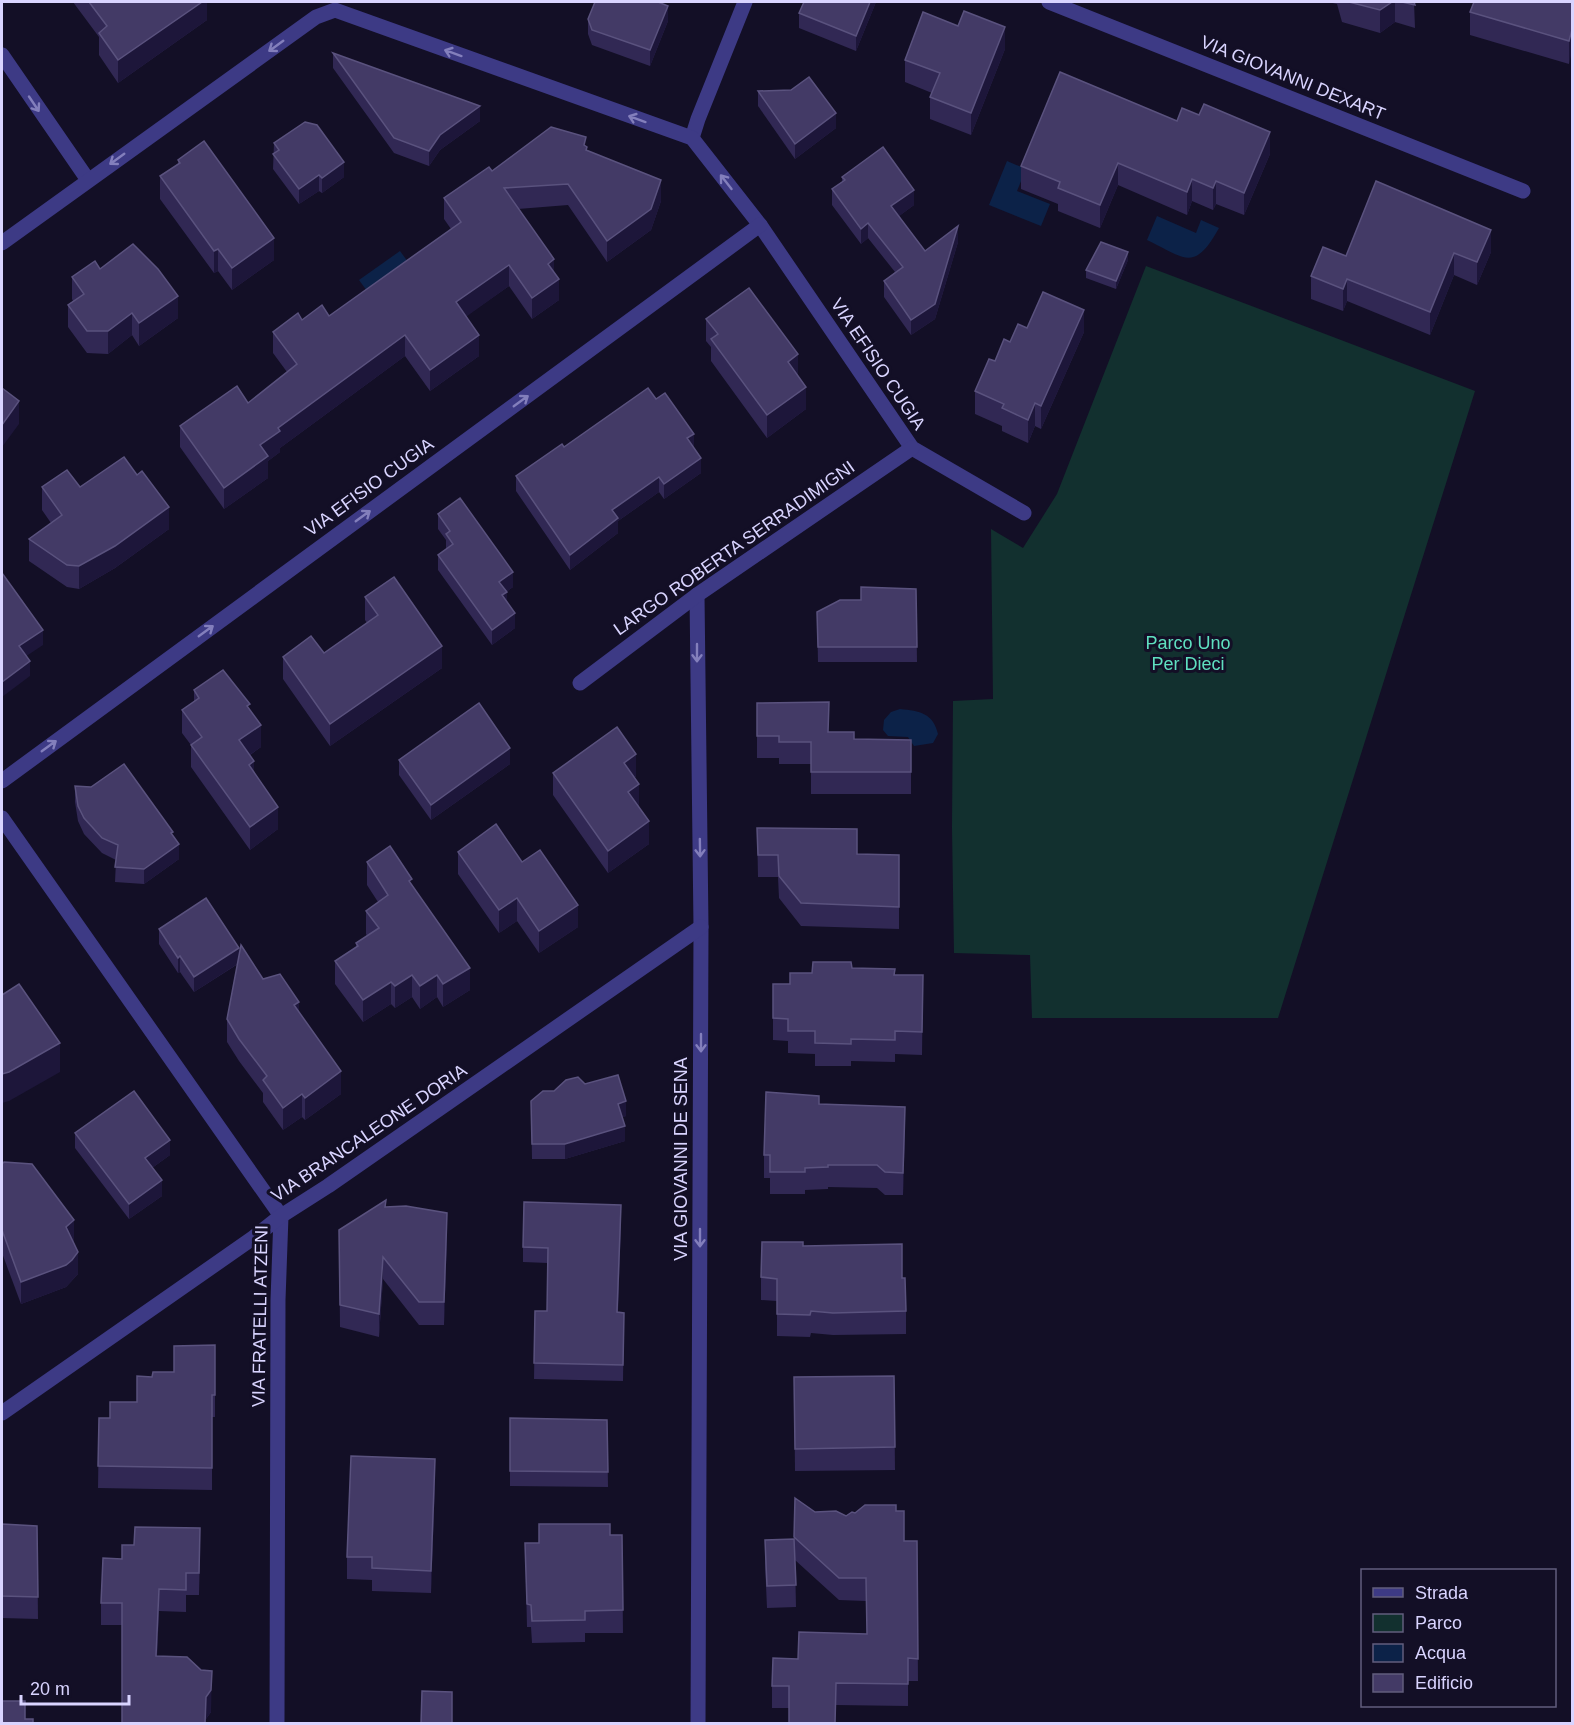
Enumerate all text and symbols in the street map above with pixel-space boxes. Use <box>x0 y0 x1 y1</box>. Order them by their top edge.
street label: VIA GIOVANNI DEXART <box>1198 32 1388 124</box>
one-way arrow <box>268 40 285 52</box>
one-way arrow <box>444 46 463 57</box>
one-way arrow <box>28 95 40 112</box>
one-way arrow <box>628 112 647 123</box>
one-way arrow <box>110 153 126 165</box>
one-way arrow <box>719 174 732 190</box>
street label: VIA EFISIO CUGIA <box>827 295 929 433</box>
one-way arrow <box>512 394 528 407</box>
street label: VIA EFISIO CUGIA <box>301 434 437 540</box>
street label: LARGO ROBERTA SERRADIMIGNI <box>610 457 858 639</box>
one-way arrow <box>355 510 371 522</box>
one-way arrow <box>198 625 214 638</box>
park label: Parco Uno Per Dieci <box>1145 633 1231 674</box>
one-way arrow <box>691 643 703 663</box>
one-way arrow <box>40 740 56 753</box>
one-way arrow <box>694 838 706 858</box>
one-way arrow <box>695 1033 707 1053</box>
street label: VIA GIOVANNI DE SENA <box>671 1057 691 1261</box>
street label: VIA BRANCALEONE DORIA <box>268 1060 470 1206</box>
street label: VIA FRATELLI ATZENI <box>248 1225 272 1407</box>
one-way arrow <box>694 1228 706 1248</box>
legend <box>1361 1569 1556 1707</box>
text: Strada <box>1415 1583 1469 1603</box>
text: Parco <box>1415 1613 1462 1633</box>
text: Acqua <box>1415 1643 1467 1663</box>
scale bar <box>21 1668 129 1706</box>
text: Edificio <box>1415 1673 1473 1693</box>
text: 20 m <box>30 1679 70 1699</box>

